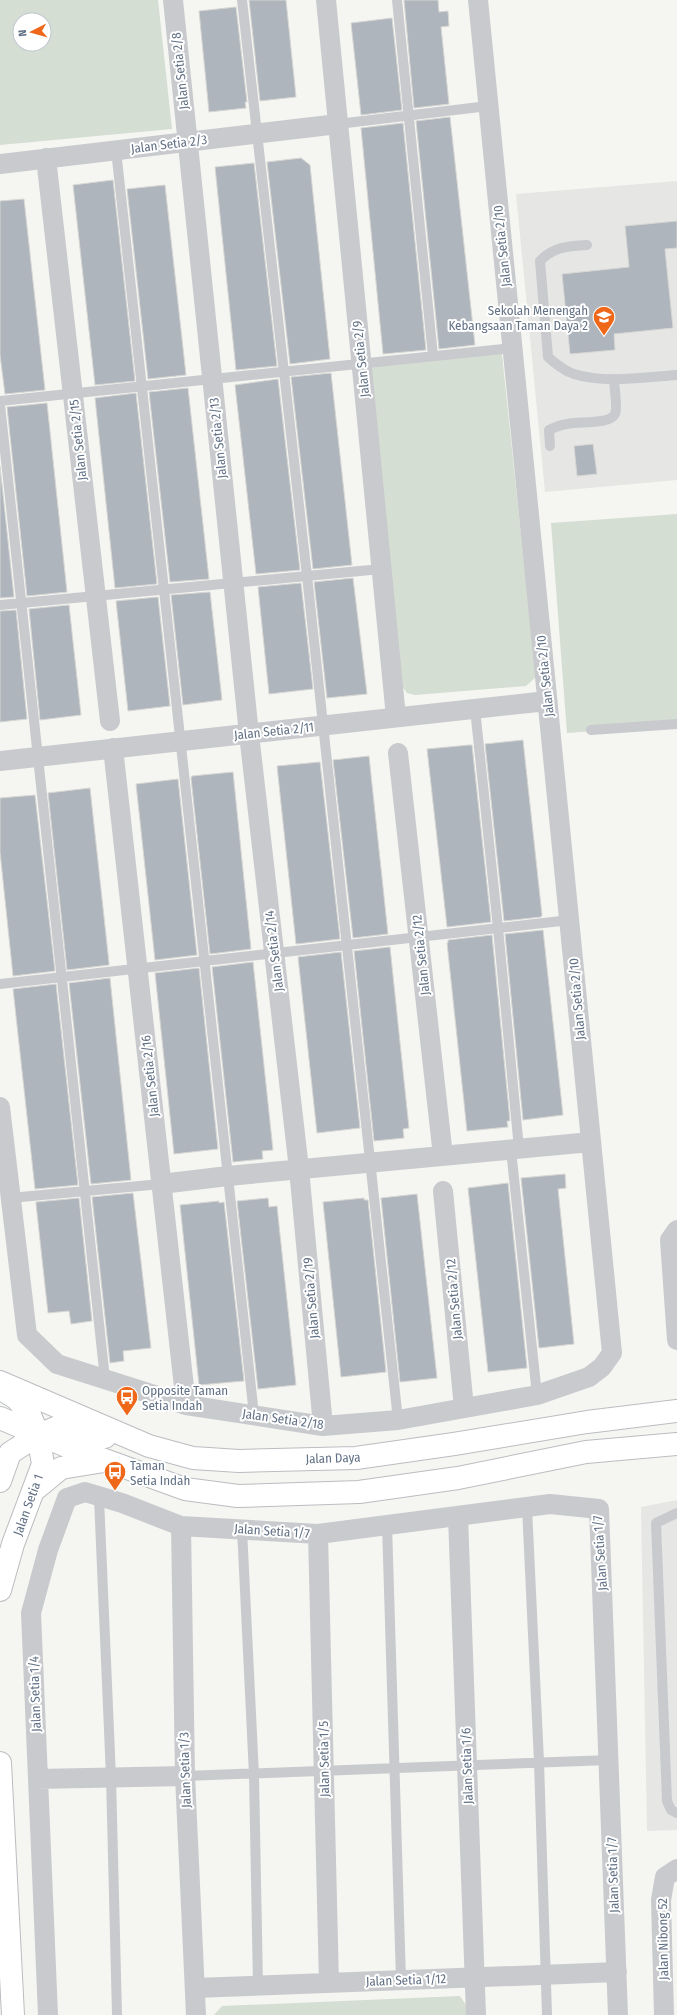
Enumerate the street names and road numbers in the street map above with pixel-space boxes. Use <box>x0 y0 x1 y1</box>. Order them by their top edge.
street label: Jalan Setia 2/8 <box>169 32 191 110</box>
street label: Jalan Setia 2/3 <box>130 132 208 156</box>
street label: Jalan Setia 2/10 <box>490 204 514 288</box>
street label: Jalan Setia 2/9 <box>350 320 372 398</box>
street label: Jalan Setia 2/13 <box>206 397 230 479</box>
street label: Jalan Setia 2/15 <box>66 399 90 481</box>
street label: Jalan Setia 2/10 <box>533 634 557 718</box>
street label: Jalan Setia 2/11 <box>233 719 315 743</box>
street label: Jalan Setia 2/14 <box>262 910 286 992</box>
street label: Jalan Setia 2/12 <box>409 914 433 996</box>
street label: Jalan Setia 2/10 <box>566 957 588 1041</box>
street label: Jalan Setia 2/16 <box>138 1035 162 1117</box>
street label: Jalan Setia 2/19 <box>300 1257 322 1339</box>
street label: Jalan Setia 2/12 <box>443 1258 465 1340</box>
street label: Jalan Setia 2/18 <box>241 1406 325 1432</box>
street label: Jalan Daya <box>305 1450 361 1466</box>
street label: Jalan Setia 1 <box>10 1472 46 1538</box>
street label: Jalan Setia 1/7 <box>590 1515 610 1591</box>
street label: Jalan Setia 1/7 <box>234 1521 310 1541</box>
street label: Jalan Setia 1/4 <box>26 1656 44 1732</box>
street label: Jalan Setia 1/5 <box>316 1721 332 1797</box>
street label: Jalan Setia 1/6 <box>458 1728 476 1804</box>
street label: Jalan Setia 1/3 <box>176 1732 194 1808</box>
street label: Jalan Setia 1/7 <box>604 1837 622 1913</box>
street label: Jalan Nibong 52 <box>655 1898 671 1980</box>
street label: Jalan Setia 1/12 <box>366 1971 447 1989</box>

